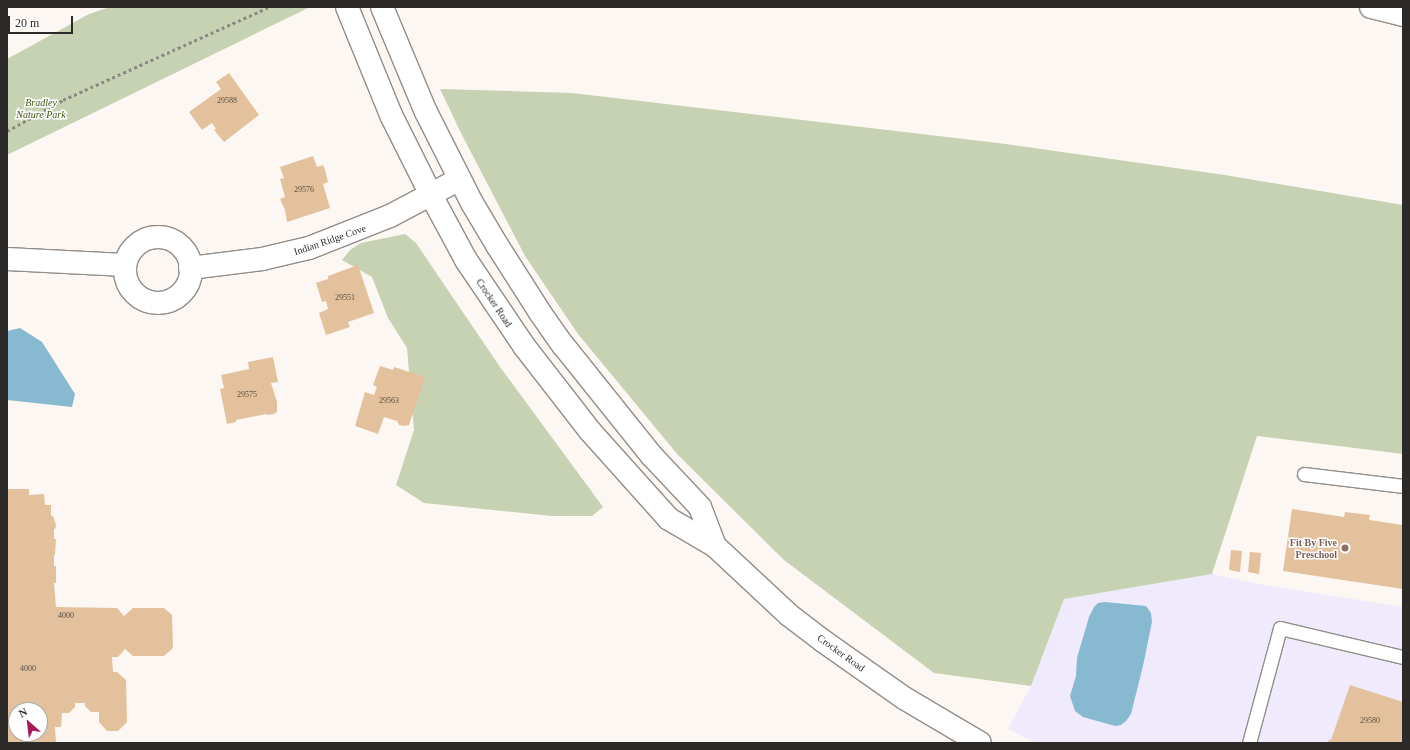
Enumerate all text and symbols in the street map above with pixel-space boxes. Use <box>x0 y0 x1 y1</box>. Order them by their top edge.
scale bar <box>10 8 75 34</box>
text: 20 m <box>15 16 39 30</box>
park label: Bradley Nature Park <box>16 96 66 120</box>
house number: 29588 <box>217 96 237 106</box>
house number: 29576 <box>294 185 314 195</box>
street label: Indian Ridge Cove <box>292 222 368 258</box>
street label: Crocker Road <box>473 277 515 329</box>
house number: 29551 <box>335 293 355 303</box>
house number: 29575 <box>237 390 257 400</box>
house number: 29563 <box>379 396 399 406</box>
place label: Fit By Five Preschool <box>1290 536 1337 560</box>
marker: Fit By Five Preschool <box>1340 543 1350 553</box>
house number: 4000 <box>58 611 74 621</box>
street label: Crocker Road <box>815 632 867 674</box>
house number: 4000 <box>20 664 36 674</box>
north arrow <box>8 702 48 742</box>
text: N <box>17 705 29 719</box>
house number: 29580 <box>1360 716 1380 726</box>

